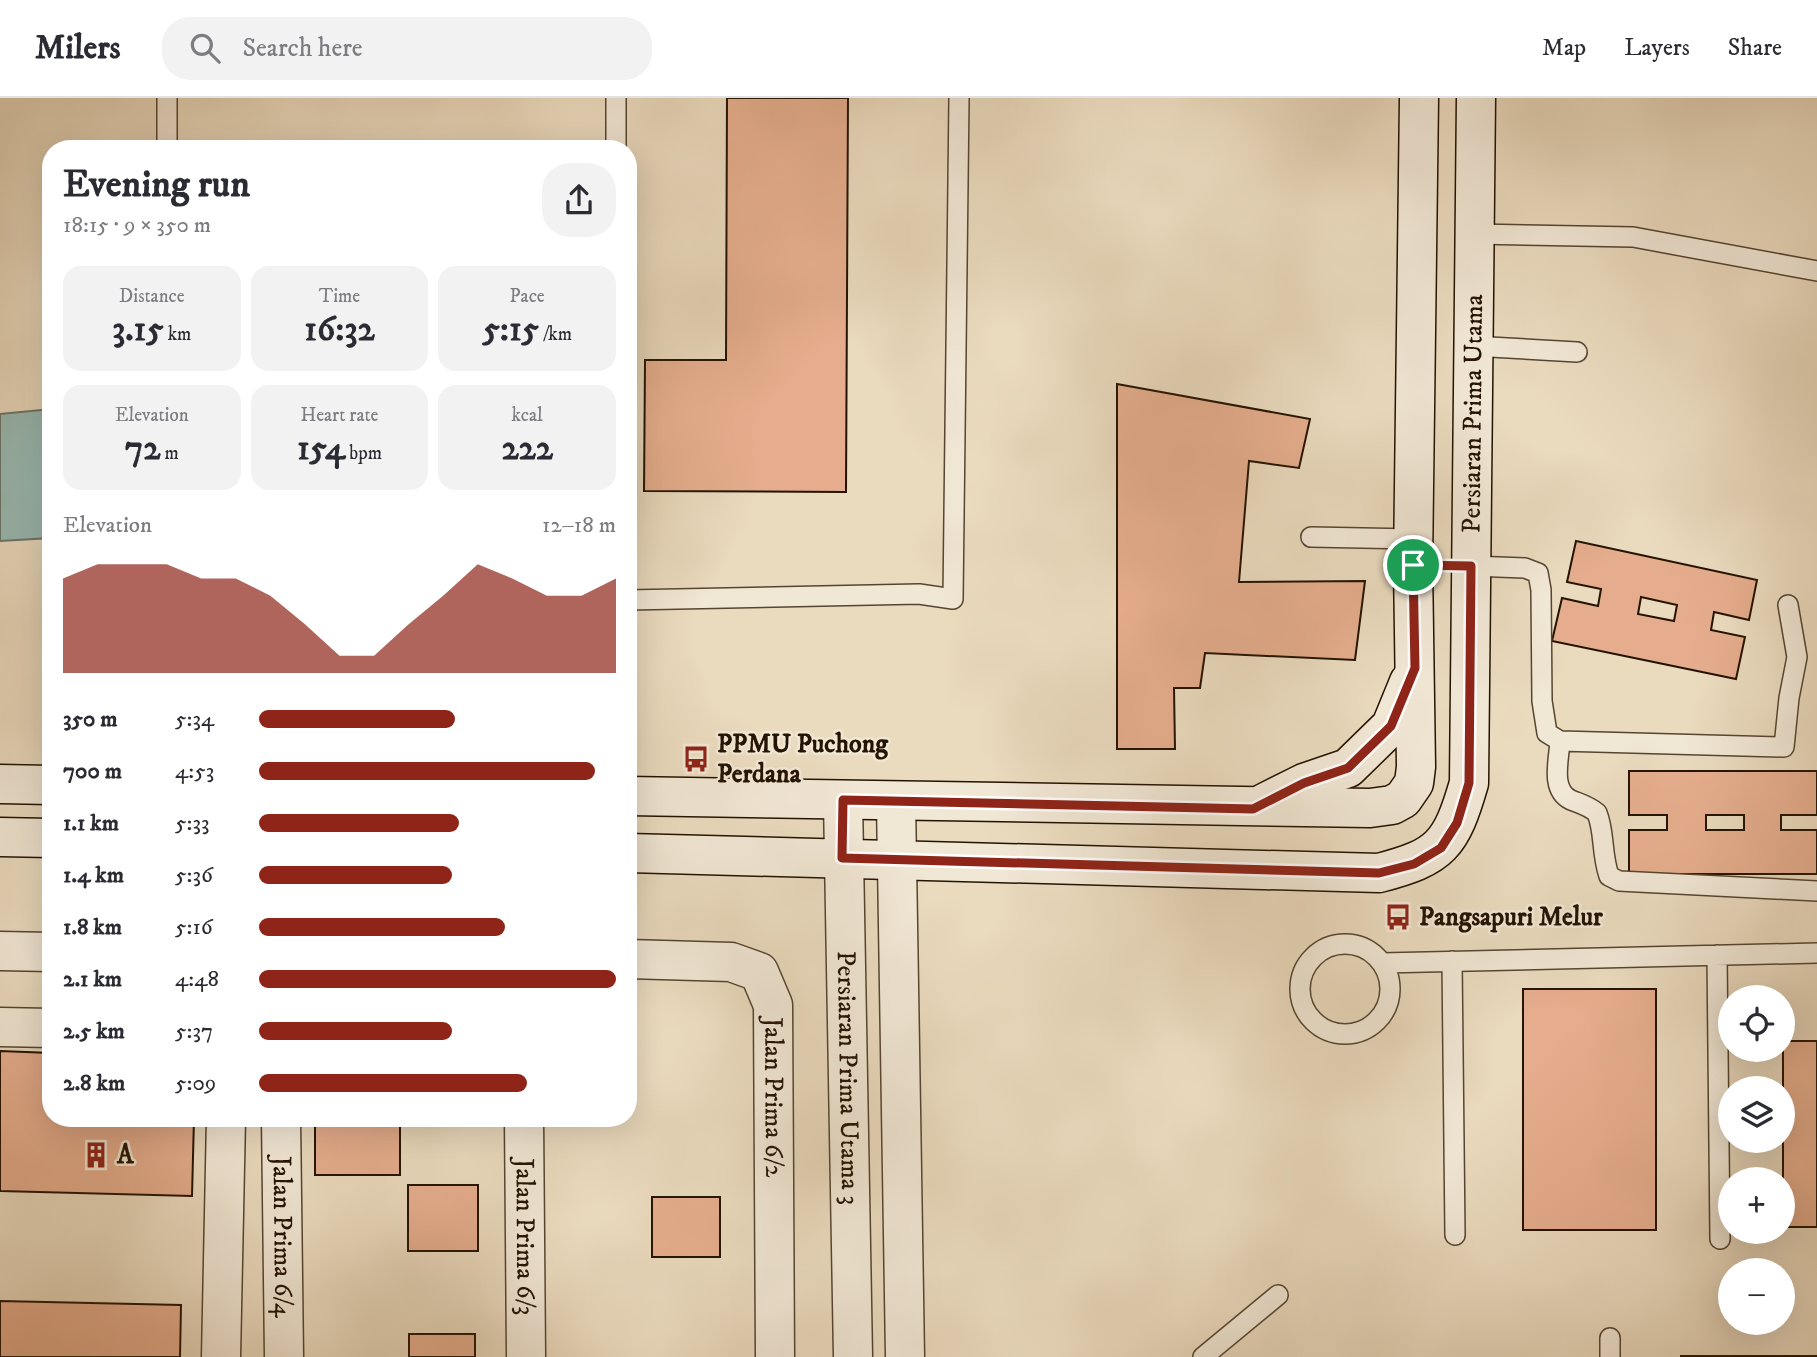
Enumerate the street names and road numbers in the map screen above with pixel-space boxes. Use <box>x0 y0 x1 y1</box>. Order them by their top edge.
street label: Persiaran Prima Utama <box>1455 294 1490 533</box>
street label: Persiaran Prima Utama 3 <box>829 951 867 1205</box>
street label: Jalan Prima 6/2 <box>757 1015 790 1178</box>
street label: Jalan Prima 6/4 <box>265 1154 300 1319</box>
street label: Jalan Prima 6/3 <box>508 1156 542 1316</box>

